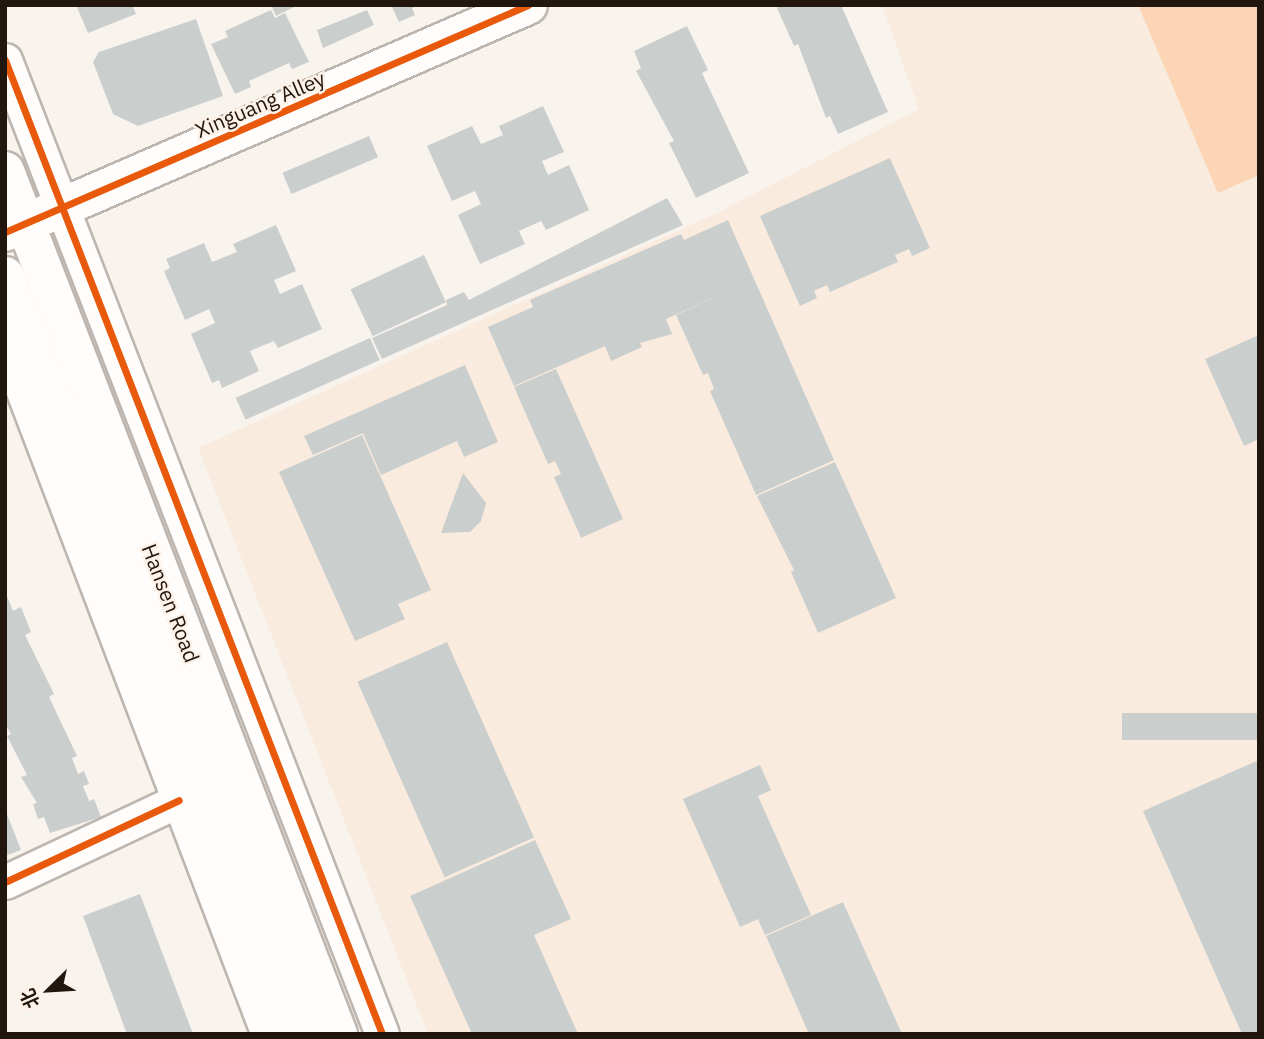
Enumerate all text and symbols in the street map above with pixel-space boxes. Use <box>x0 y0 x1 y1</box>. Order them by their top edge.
street label: Xinguang Alley <box>191 65 329 143</box>
street label: Hansen Road <box>137 540 205 666</box>
north arrow <box>14 955 84 1025</box>
text: 北 <box>15 985 45 1012</box>

